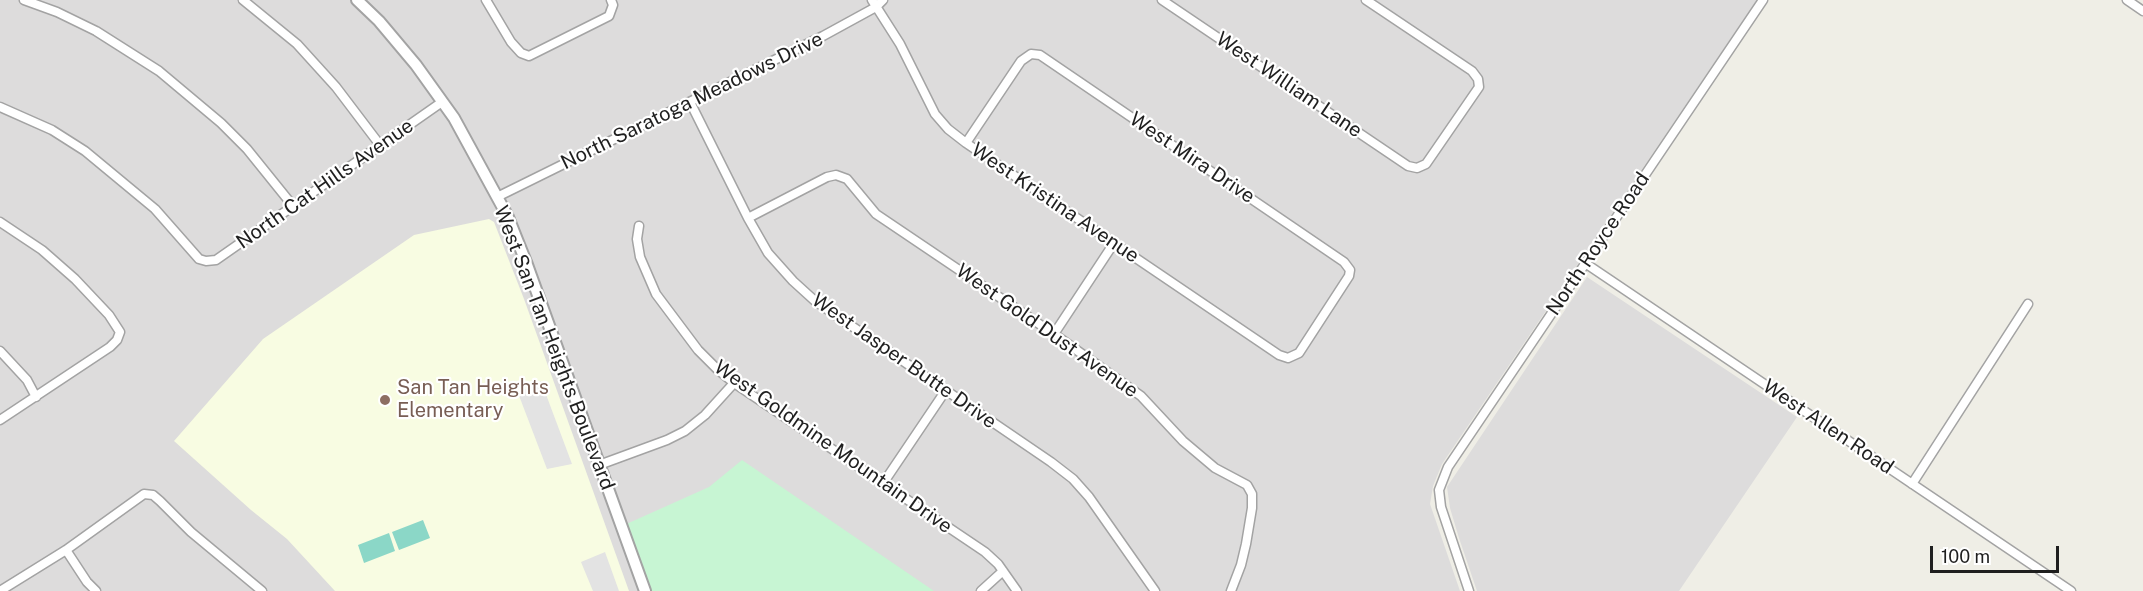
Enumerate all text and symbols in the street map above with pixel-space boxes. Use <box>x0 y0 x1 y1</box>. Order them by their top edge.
street label: North Saratoga Meadows Drive <box>557 27 827 175</box>
street label: West William Lane <box>1211 27 1367 143</box>
street label: West Mira Drive <box>1125 107 1259 209</box>
street label: North Cat Hills Avenue <box>232 114 418 254</box>
street label: West Kristina Avenue <box>967 138 1143 268</box>
street label: North Royce Road <box>1541 168 1655 320</box>
street label: West San Tan Heights Boulevard <box>489 203 619 493</box>
street label: West Gold Dust Avenue <box>951 259 1143 403</box>
street label: West Jasper Butte Drive <box>807 288 1001 434</box>
street label: West Goldmine Mountain Drive <box>709 355 957 539</box>
street label: West Allen Road <box>1758 374 1898 480</box>
place label: San Tan Heights Elementary <box>397 376 549 423</box>
marker: San Tan Heights Elementary <box>378 393 392 407</box>
scale bar <box>1933 534 2062 572</box>
text: 100 m <box>1941 546 1990 567</box>

